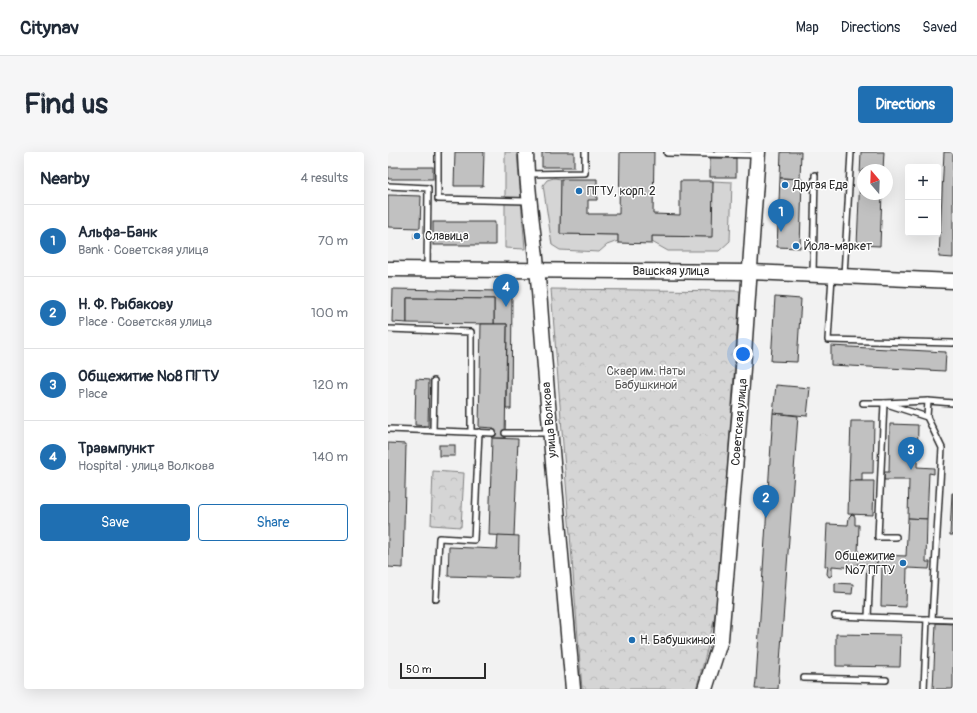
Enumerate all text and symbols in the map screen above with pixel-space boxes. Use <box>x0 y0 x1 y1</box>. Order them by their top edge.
text: Citynav <box>20 16 79 40</box>
text: Map <box>796 19 819 36</box>
text: Directions <box>841 19 900 36</box>
text: Saved <box>922 19 957 36</box>
button: Directions <box>858 86 953 123</box>
text: Find us <box>24 87 108 122</box>
north arrow <box>857 164 893 200</box>
map controls <box>905 164 941 236</box>
button: + <box>905 164 941 200</box>
text: Nearby <box>40 168 89 189</box>
text: 4 results <box>301 170 348 186</box>
place label: Другая Еда <box>792 178 848 193</box>
marker: Другая Еда <box>780 180 790 190</box>
place label: ПГТУ, корп. 2 <box>587 184 656 199</box>
marker: ПГТУ, корп. 2 <box>574 186 584 196</box>
pin: 1 <box>768 199 794 232</box>
button: − <box>905 200 941 236</box>
text: Альфа-Банк <box>78 223 158 242</box>
place label: Славица <box>425 229 469 244</box>
marker: Славица <box>412 231 422 241</box>
text: 1 <box>50 233 56 249</box>
text: 70 m <box>318 233 348 249</box>
place label: Йола-маркет <box>804 239 872 254</box>
marker: Йола-маркет <box>791 241 801 251</box>
text: Bank · Советская улица <box>78 242 209 258</box>
street label: Вашская улица <box>633 264 710 279</box>
pin: 4 <box>493 274 519 307</box>
text: Н. Ф. Рыбакову <box>78 295 173 314</box>
text: 2 <box>49 305 57 321</box>
text: 100 m <box>311 305 348 321</box>
text: Place · Советская улица <box>78 314 212 330</box>
your location <box>733 344 753 364</box>
park label: Сквер им. Наты Бабушкиной <box>606 364 686 393</box>
text: Общежитие №8 ПГТУ <box>78 367 219 386</box>
text: 3 <box>49 377 57 393</box>
text: 120 m <box>312 377 348 393</box>
street label: Советская улица <box>728 377 751 466</box>
street label: улица Волкова <box>539 381 560 460</box>
text: Place <box>78 386 107 402</box>
pin: 3 <box>898 437 924 470</box>
text: Травмпункт <box>78 439 154 458</box>
text: 4 <box>49 449 57 465</box>
text: 140 m <box>312 449 348 465</box>
text: Hospital · улица Волкова <box>78 458 214 474</box>
pin: 2 <box>753 485 779 518</box>
button: Save <box>40 504 190 541</box>
button: Share <box>198 504 348 541</box>
place label: Общежитие №7 ПГТУ <box>835 549 895 578</box>
marker: Общежитие №7 ПГТУ <box>898 558 908 568</box>
place label: Н. Бабушкиной <box>640 633 716 648</box>
marker: Н. Бабушкиной <box>627 635 637 645</box>
scale bar <box>400 661 486 680</box>
text: 50 m <box>406 663 432 676</box>

